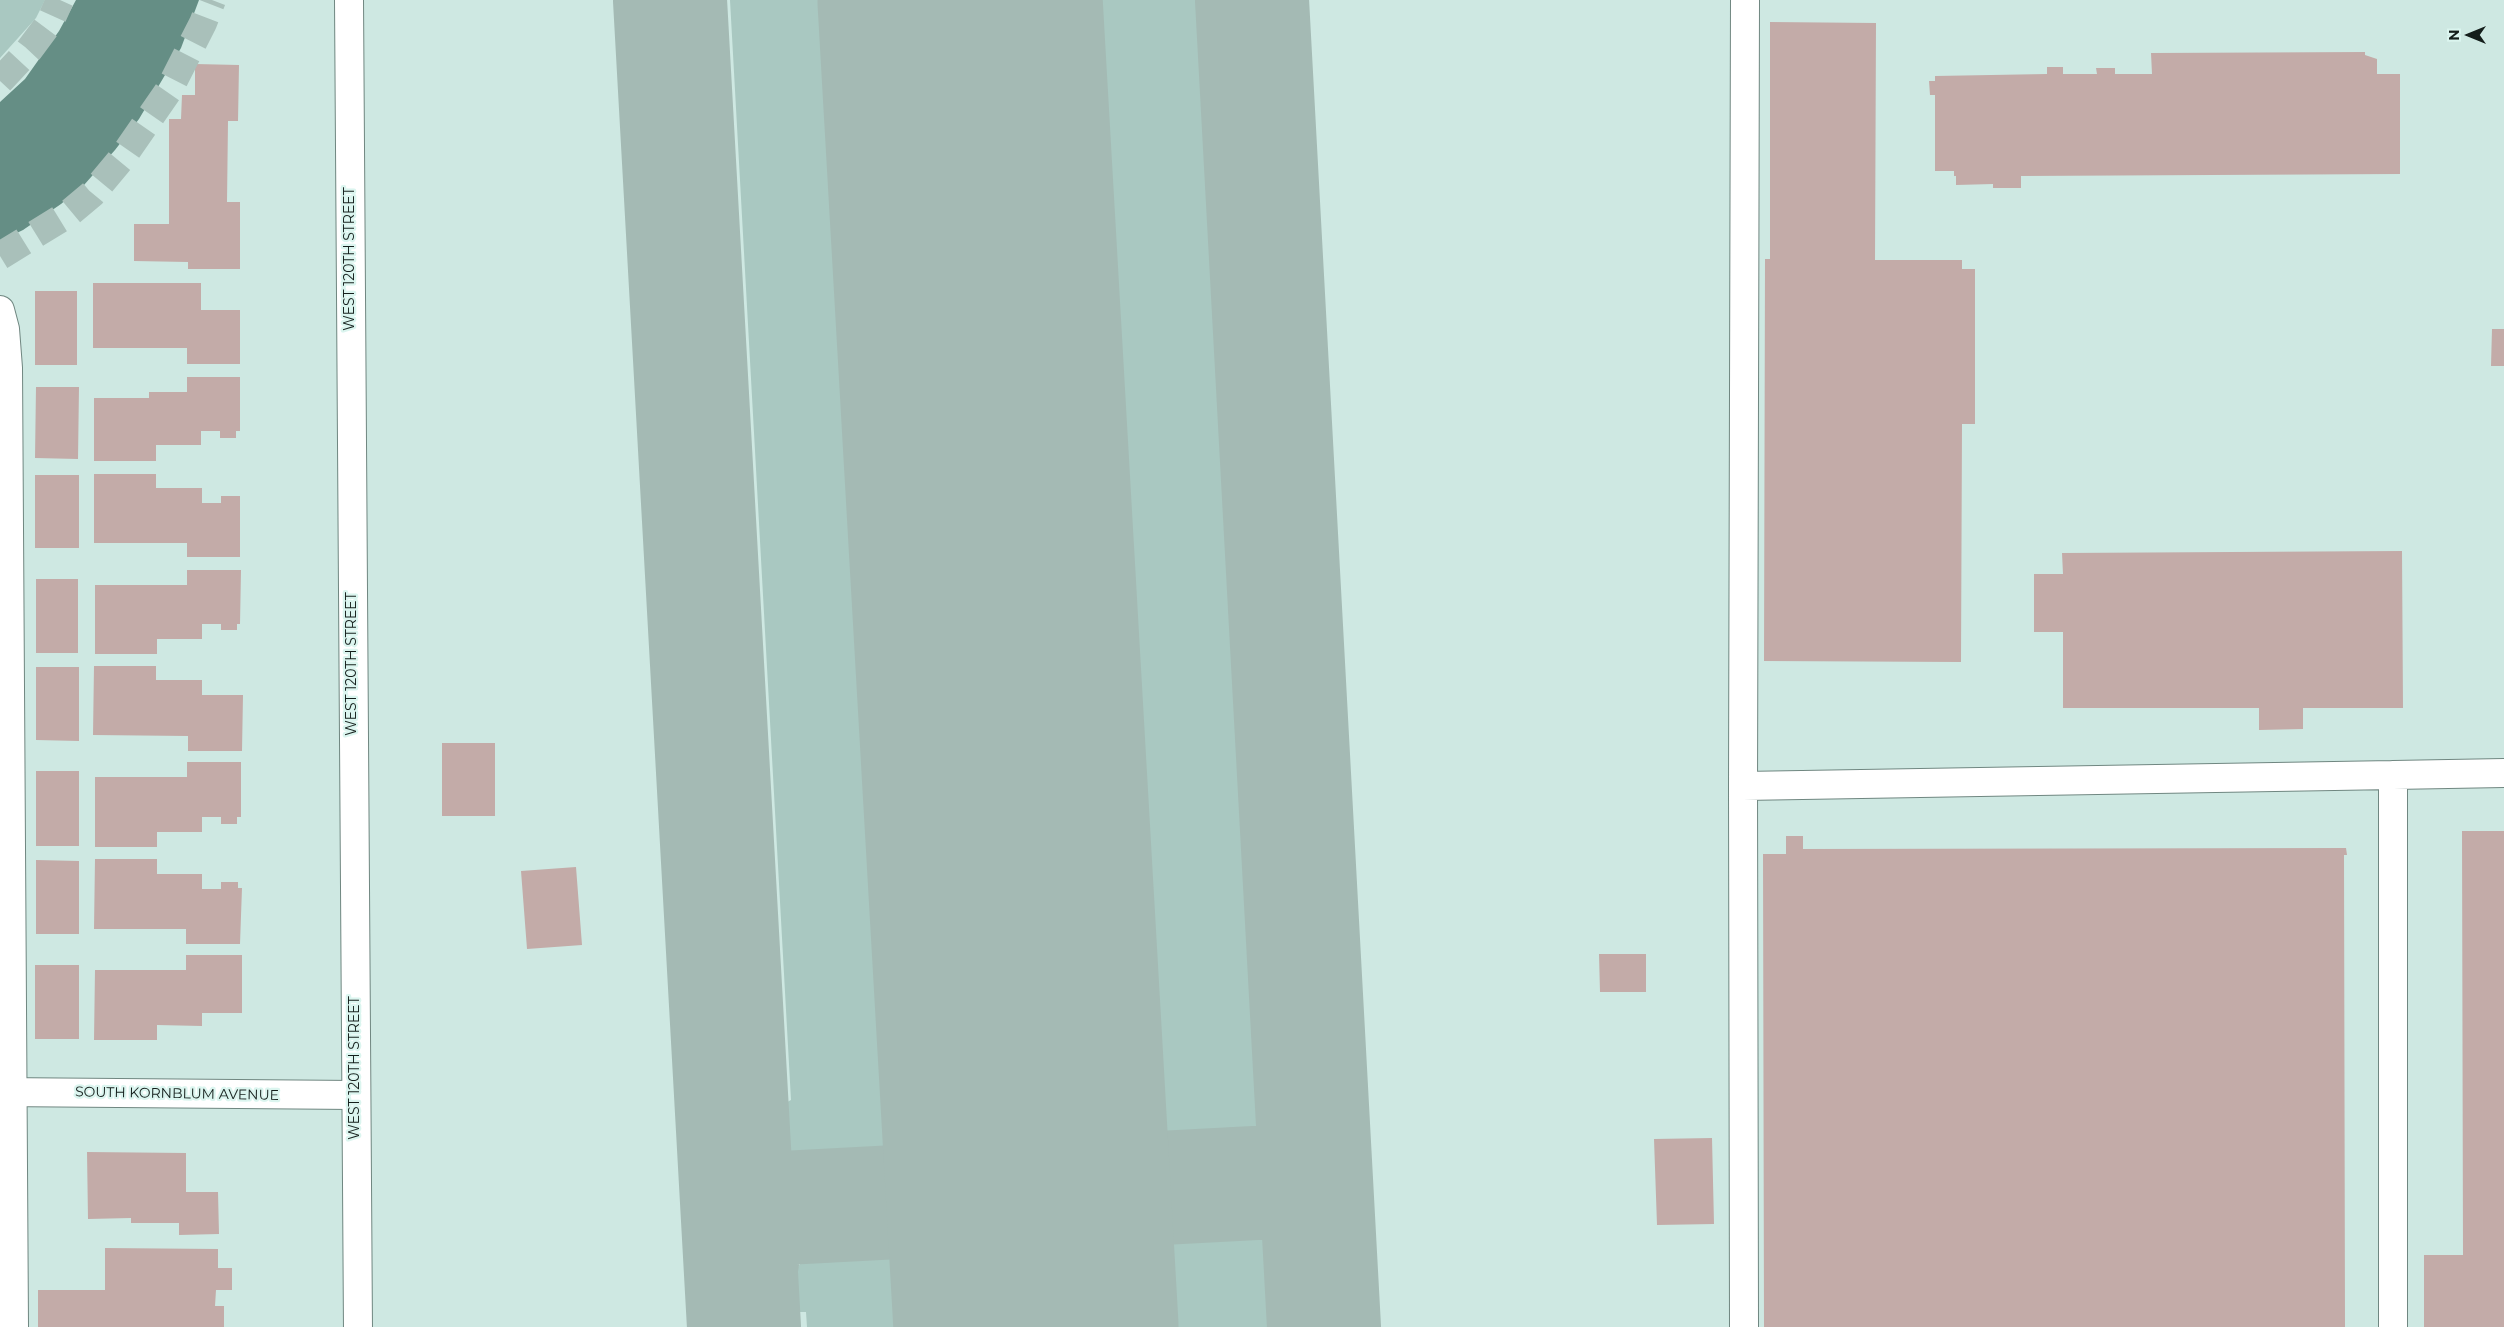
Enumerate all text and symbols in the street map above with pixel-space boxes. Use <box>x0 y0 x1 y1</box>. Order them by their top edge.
north arrow <box>2444 10 2494 60</box>
text: N <box>2445 29 2463 41</box>
street label: WEST 120TH STREET <box>342 187 358 331</box>
street label: WEST 120TH STREET <box>344 592 360 736</box>
street label: WEST 120TH STREET <box>347 996 363 1140</box>
street label: SOUTH KORNBLUM AVENUE <box>75 1084 279 1104</box>

